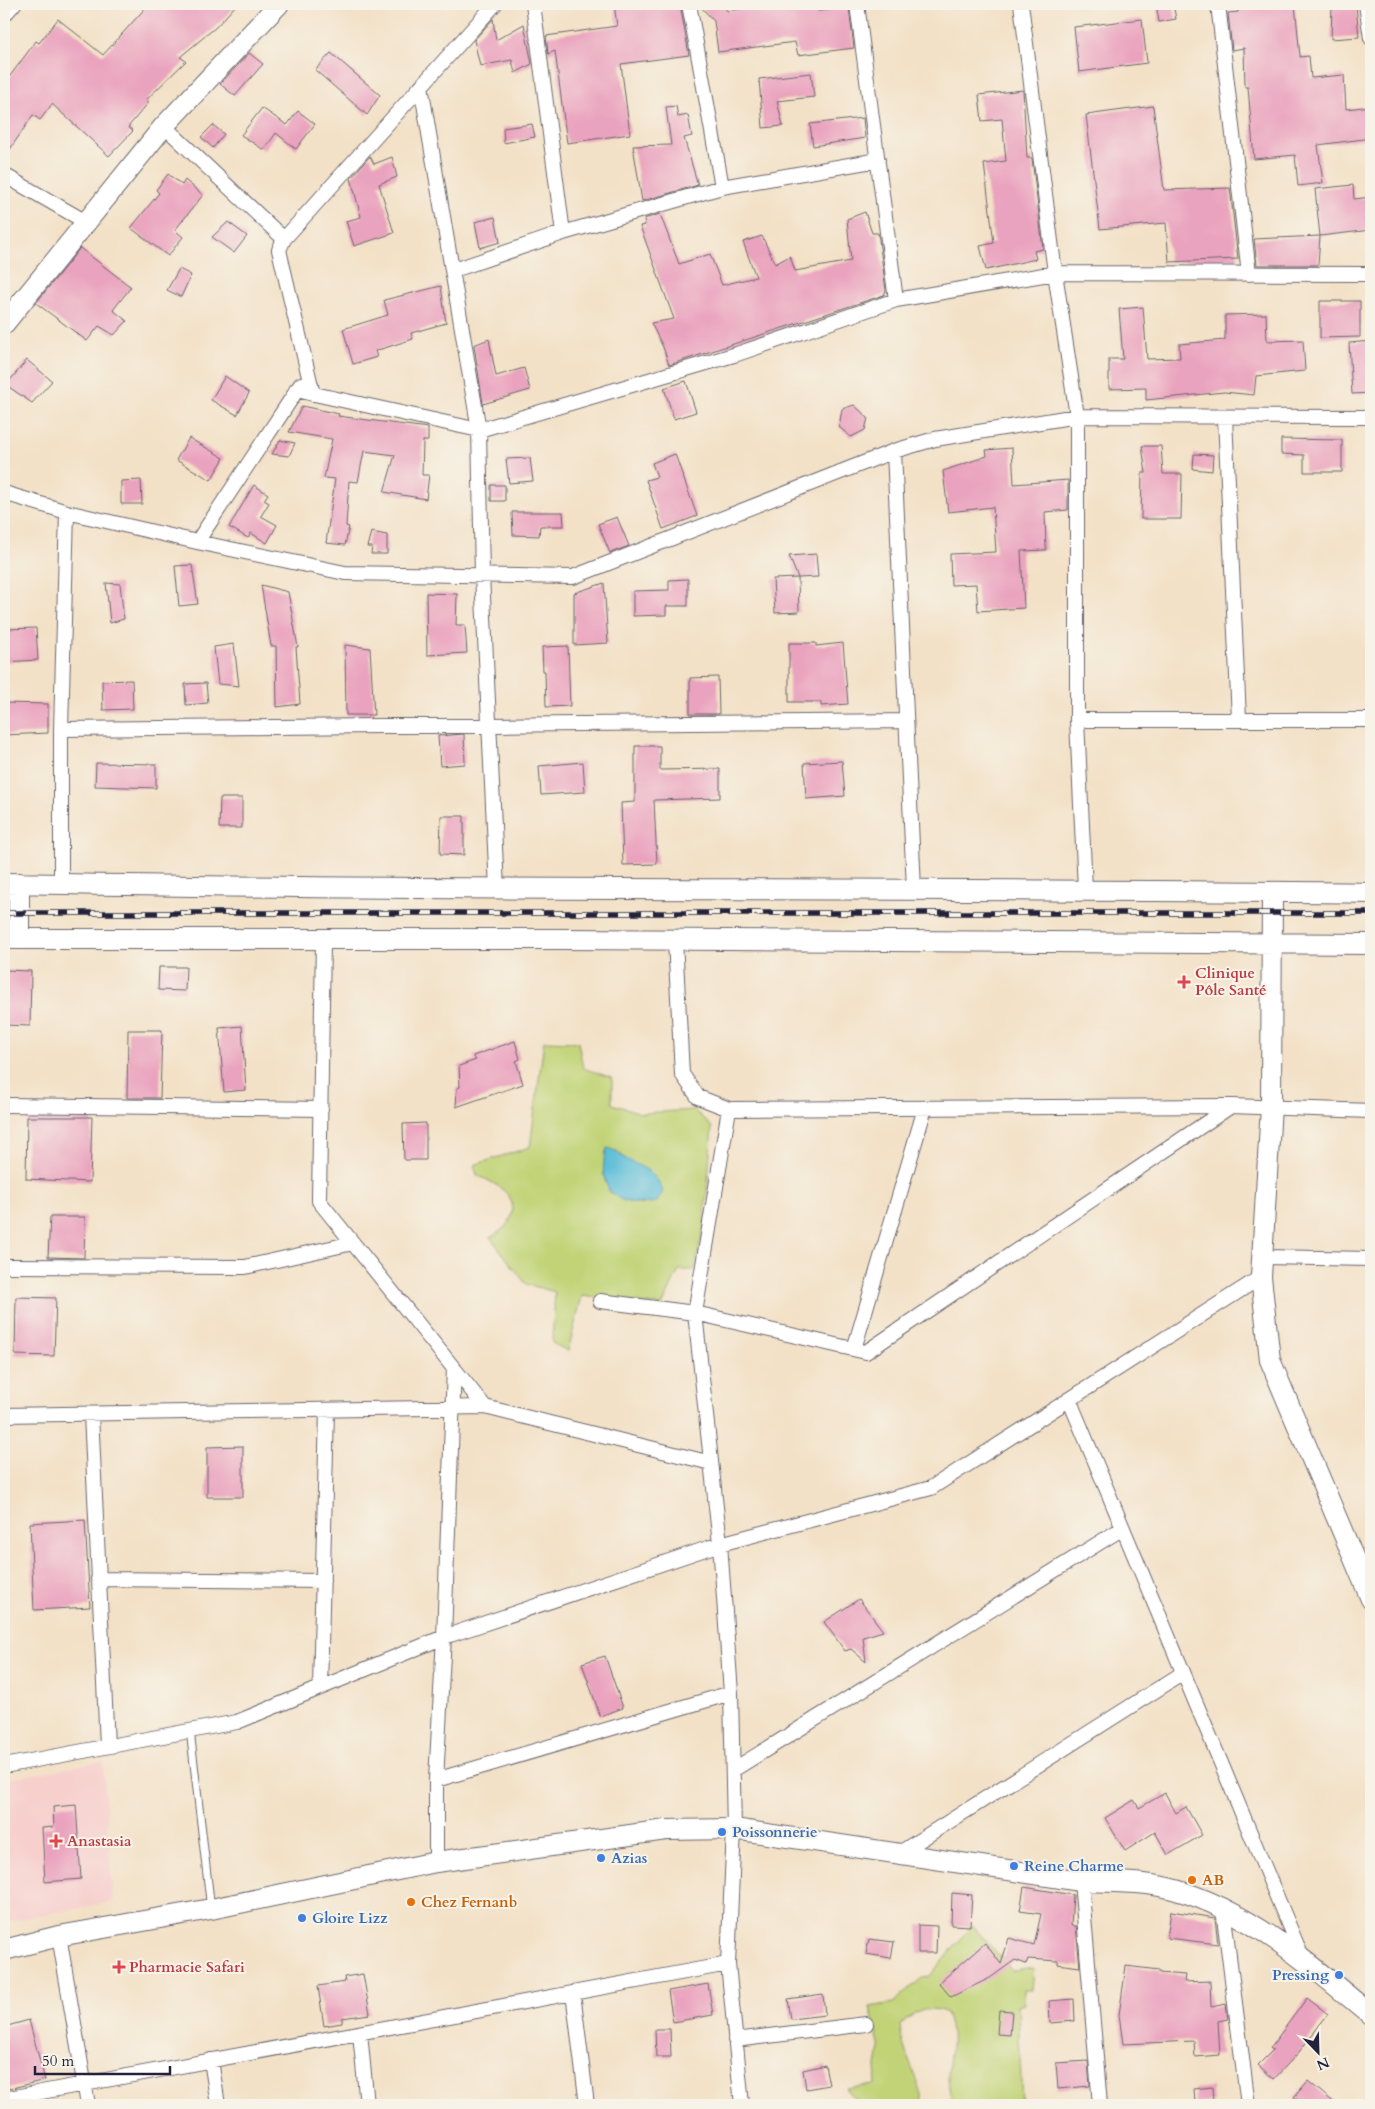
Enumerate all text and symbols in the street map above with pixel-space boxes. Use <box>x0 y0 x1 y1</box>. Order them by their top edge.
place label: Clinique Pôle Santé <box>1195 963 1266 1000</box>
marker: Clinique Pôle Santé <box>1177 975 1191 989</box>
place label: Poissonnerie <box>732 1822 817 1842</box>
marker: Poissonnerie <box>716 1826 728 1838</box>
place label: Anastasia <box>67 1831 132 1851</box>
marker: Anastasia <box>49 1834 63 1848</box>
place label: Azias <box>611 1848 647 1868</box>
marker: Azias <box>595 1852 607 1864</box>
place label: Reine Charme <box>1024 1856 1124 1876</box>
marker: Reine Charme <box>1008 1860 1020 1872</box>
place label: AB <box>1202 1870 1224 1890</box>
marker: AB <box>1186 1874 1198 1886</box>
place label: Chez Fernanb <box>421 1892 517 1912</box>
marker: Chez Fernanb <box>405 1896 417 1908</box>
place label: Gloire Lizz <box>312 1908 388 1928</box>
marker: Gloire Lizz <box>296 1912 308 1924</box>
place label: Pharmacie Safari <box>129 1957 245 1977</box>
marker: Pharmacie Safari <box>113 1961 125 1973</box>
place label: Pressing <box>1272 1965 1329 1985</box>
marker: Pressing <box>1333 1969 1345 1981</box>
north arrow <box>1292 2026 1342 2076</box>
scale bar <box>35 2044 170 2076</box>
text: 50 m <box>42 2051 74 2071</box>
text: N <box>1314 2052 1332 2075</box>

